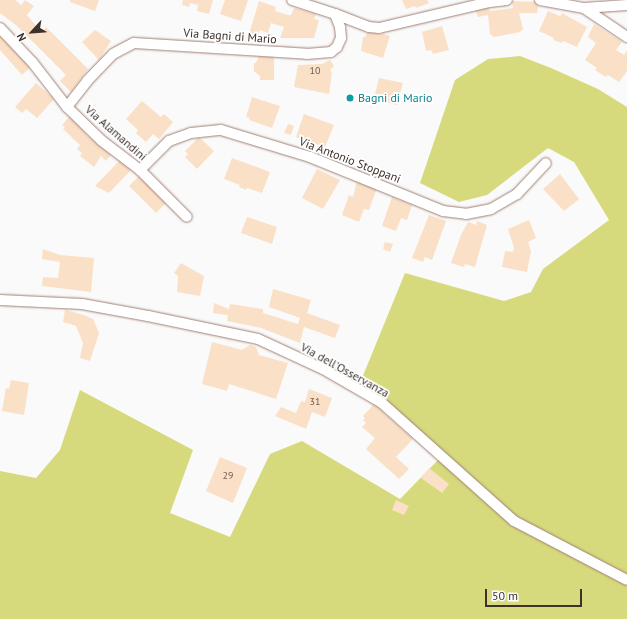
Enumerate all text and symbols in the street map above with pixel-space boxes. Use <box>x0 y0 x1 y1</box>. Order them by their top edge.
north arrow <box>12 12 52 52</box>
street label: Via Bagni di Mario <box>183 26 277 46</box>
text: N <box>13 31 29 44</box>
house number: 10 <box>310 65 320 77</box>
place label: Bagni di Mario <box>358 91 432 105</box>
marker: Bagni di Mario <box>345 93 355 103</box>
street label: Via Alamandini <box>82 102 150 164</box>
street label: Via Antonio Stoppani <box>297 134 403 186</box>
street label: Via dell'Osservanza <box>298 340 392 400</box>
house number: 31 <box>310 396 320 408</box>
house number: 29 <box>223 470 233 482</box>
scale bar <box>487 581 584 607</box>
text: 50 m <box>492 588 518 603</box>

